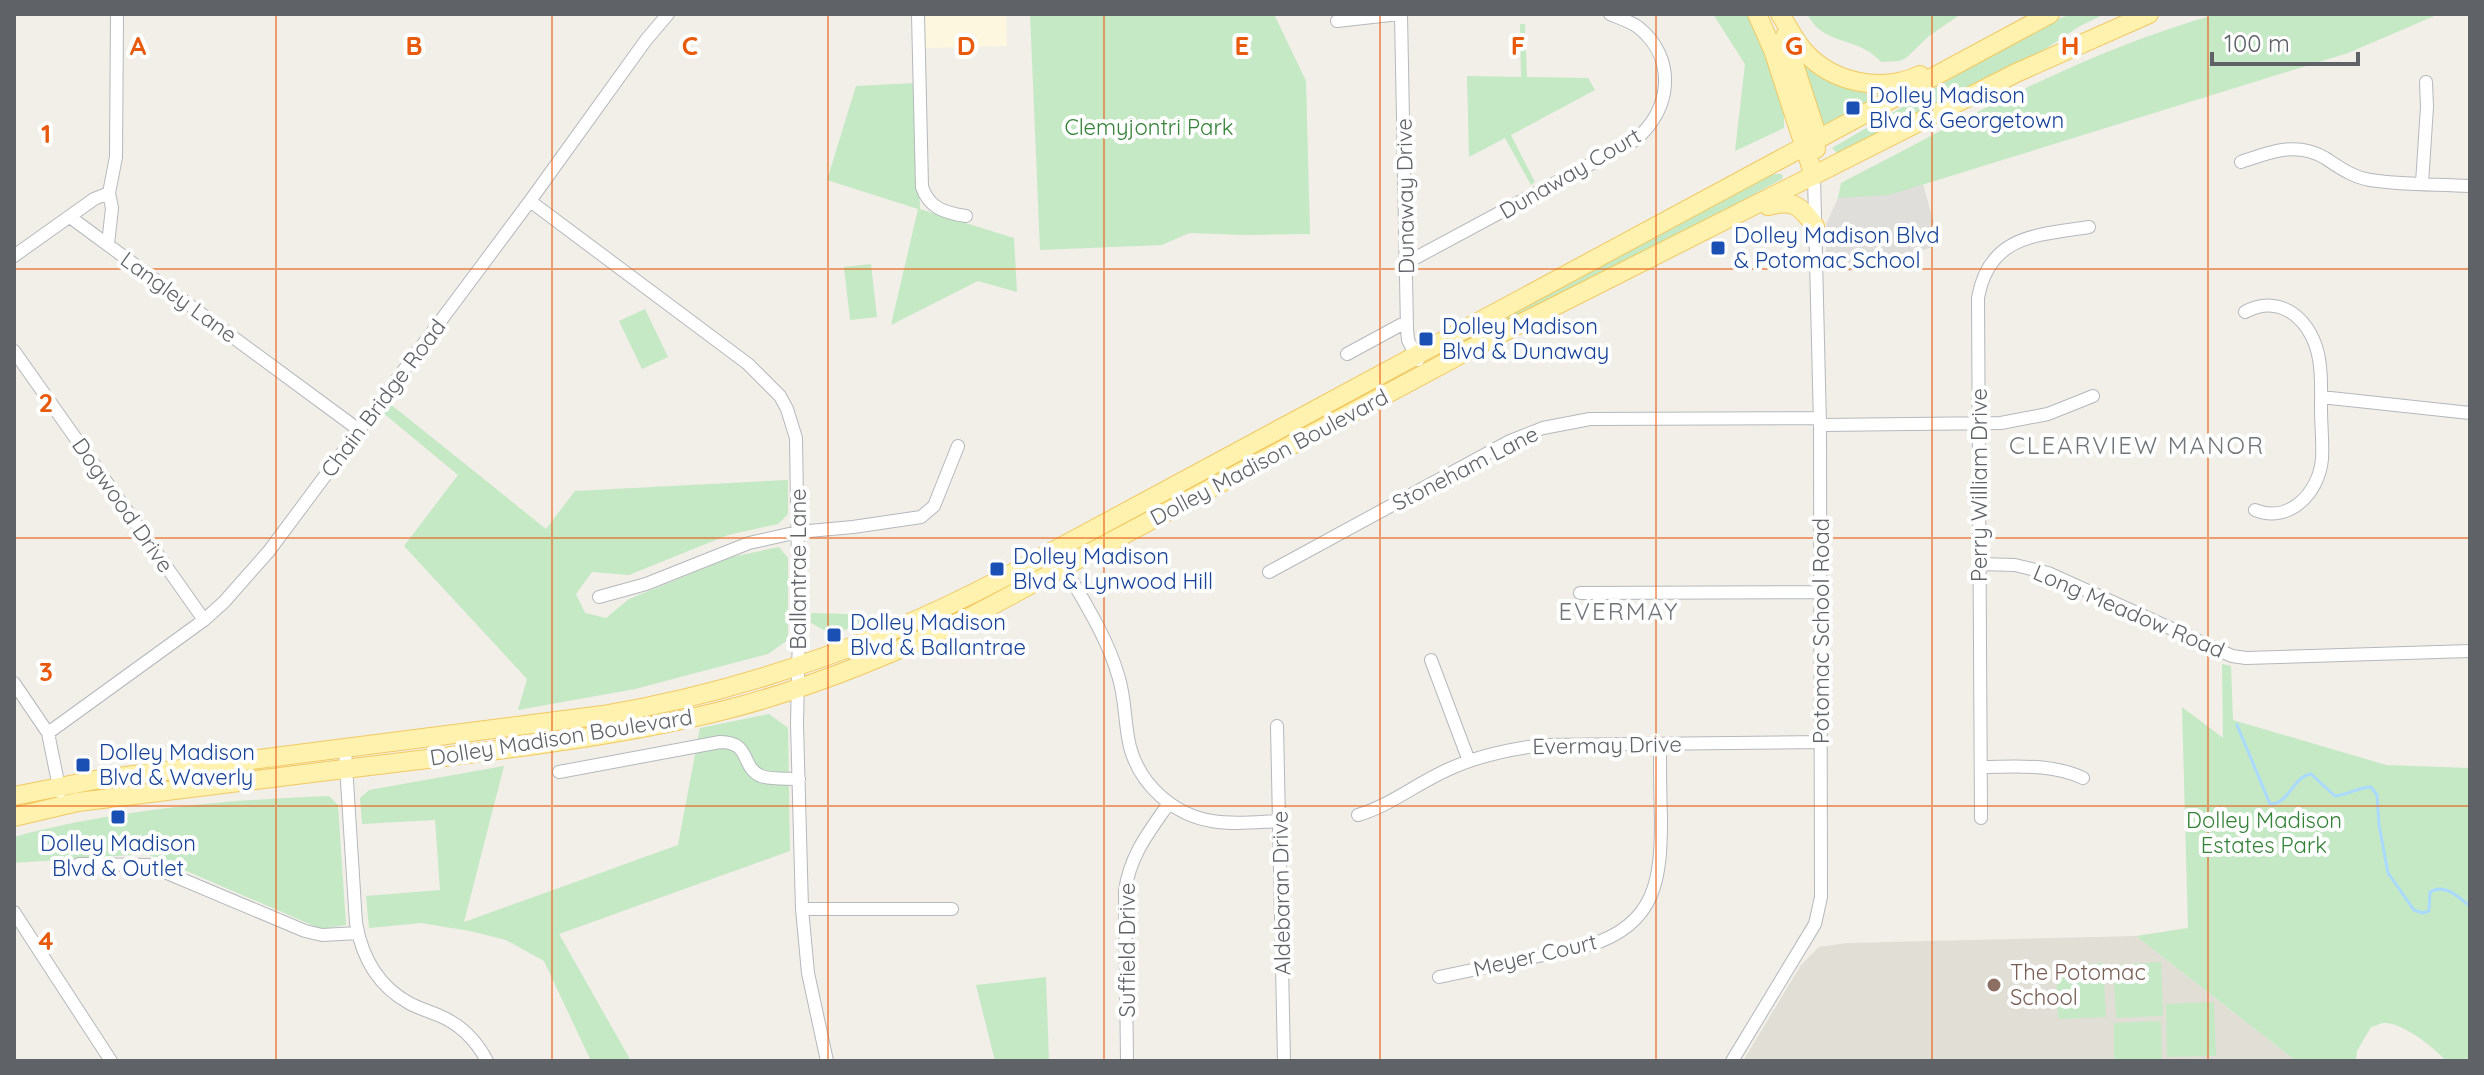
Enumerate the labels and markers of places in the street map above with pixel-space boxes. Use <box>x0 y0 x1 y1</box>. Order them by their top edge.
place label: Dolley Madison Blvd & Georgetown <box>1869 81 2064 134</box>
marker: Dolley Madison Blvd & Georgetown <box>1844 99 1862 117</box>
place label: Dolley Madison Blvd & Potomac School <box>1734 221 1940 274</box>
marker: Dolley Madison Blvd & Potomac School <box>1709 239 1727 257</box>
place label: Dolley Madison Blvd & Dunaway <box>1442 312 1609 365</box>
marker: Dolley Madison Blvd & Dunaway <box>1417 330 1435 348</box>
place label: Dolley Madison Blvd & Lynwood Hill <box>1013 542 1213 595</box>
marker: Dolley Madison Blvd & Lynwood Hill <box>988 560 1006 578</box>
place label: Dolley Madison Blvd & Ballantrae <box>850 608 1026 661</box>
marker: Dolley Madison Blvd & Ballantrae <box>825 626 843 644</box>
place label: Dolley Madison Blvd & Waverly <box>99 738 255 791</box>
marker: Dolley Madison Blvd & Waverly <box>74 756 92 774</box>
marker: Dolley Madison Blvd & Outlet <box>109 808 127 826</box>
place label: Dolley Madison Blvd & Outlet <box>40 829 196 882</box>
place label: The Potomac School <box>2010 958 2146 1011</box>
marker: The Potomac School <box>1985 976 2003 994</box>

